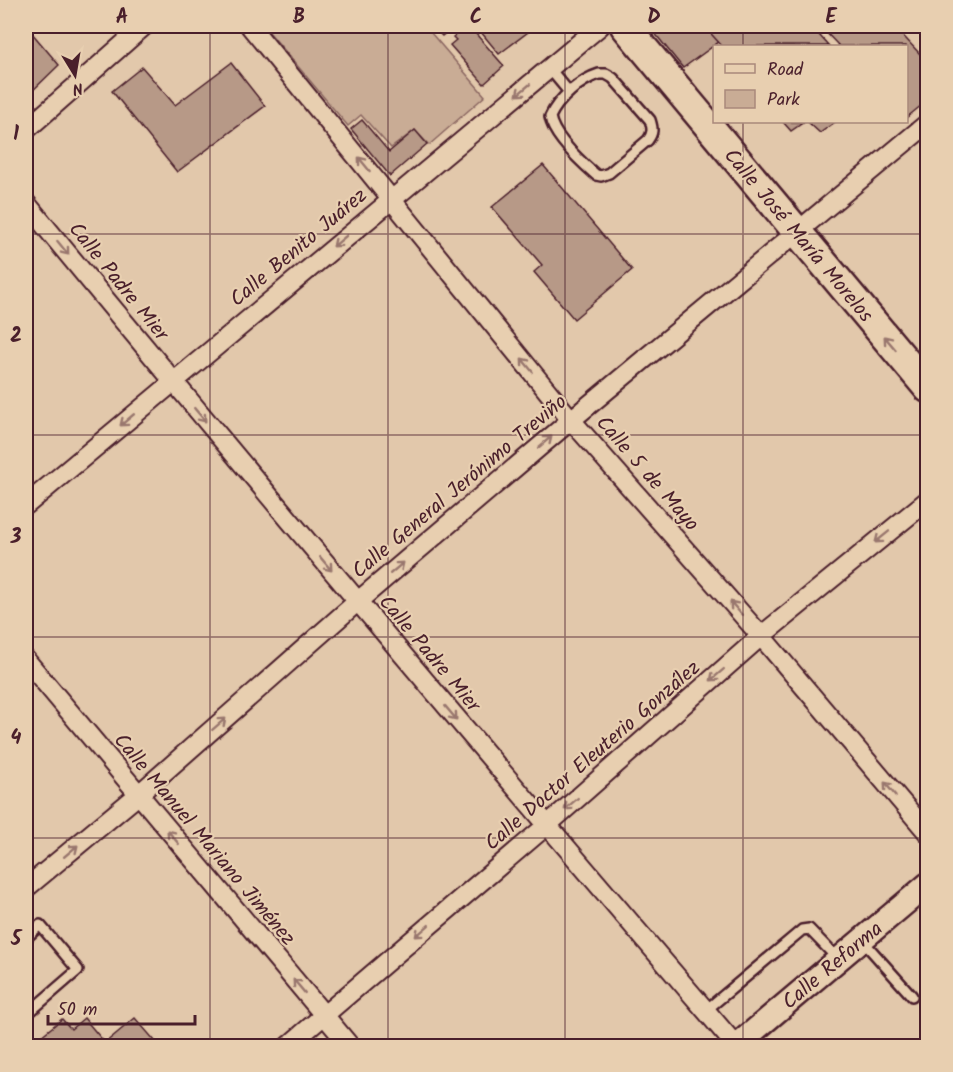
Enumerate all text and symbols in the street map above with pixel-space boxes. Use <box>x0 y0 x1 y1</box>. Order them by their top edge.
text: A <box>116 2 128 34</box>
text: B <box>293 2 305 34</box>
text: C <box>470 2 482 34</box>
text: D <box>647 2 661 34</box>
text: E <box>825 2 837 34</box>
north arrow <box>45 45 105 105</box>
legend <box>713 45 908 123</box>
text: Road <box>767 56 804 85</box>
text: N <box>70 75 85 101</box>
one-way arrow <box>515 83 531 96</box>
text: Park <box>767 86 800 115</box>
text: 1 <box>13 119 19 151</box>
street label: Calle José María Morelos <box>715 141 881 331</box>
one-way arrow <box>358 157 371 173</box>
street label: Calle Benito Juárez <box>223 181 375 316</box>
street label: Calle Padre Mier <box>59 215 177 350</box>
one-way arrow <box>333 234 348 248</box>
one-way arrow <box>56 240 69 256</box>
text: 2 <box>10 321 22 353</box>
one-way arrow <box>883 336 897 351</box>
one-way arrow <box>520 358 534 373</box>
street label: Calle General Jerónimo Treviño <box>345 387 575 587</box>
one-way arrow <box>193 407 207 422</box>
street label: Calle 5 de Mayo <box>587 409 707 539</box>
one-way arrow <box>119 414 135 427</box>
one-way arrow <box>537 435 553 448</box>
text: 3 <box>10 522 22 554</box>
one-way arrow <box>874 530 890 543</box>
one-way arrow <box>319 556 332 572</box>
one-way arrow <box>389 561 404 575</box>
street label: Calle Padre Mier <box>370 588 489 721</box>
one-way arrow <box>730 600 743 616</box>
street label: Calle Doctor Eleuterio González <box>478 653 708 859</box>
one-way arrow <box>710 668 725 682</box>
one-way arrow <box>444 705 458 720</box>
one-way arrow <box>211 717 226 731</box>
text: 4 <box>11 723 22 755</box>
street label: Calle Manuel Mariano Jiménez <box>105 726 303 954</box>
one-way arrow <box>884 781 897 797</box>
one-way arrow <box>563 797 578 811</box>
one-way arrow <box>167 829 180 845</box>
one-way arrow <box>63 844 78 858</box>
street label: Calle Reforma <box>775 914 891 1018</box>
text: 5 <box>10 924 23 956</box>
one-way arrow <box>415 924 430 938</box>
one-way arrow <box>292 978 305 994</box>
scale bar <box>48 988 195 1026</box>
text: 50 m <box>57 996 97 1025</box>

